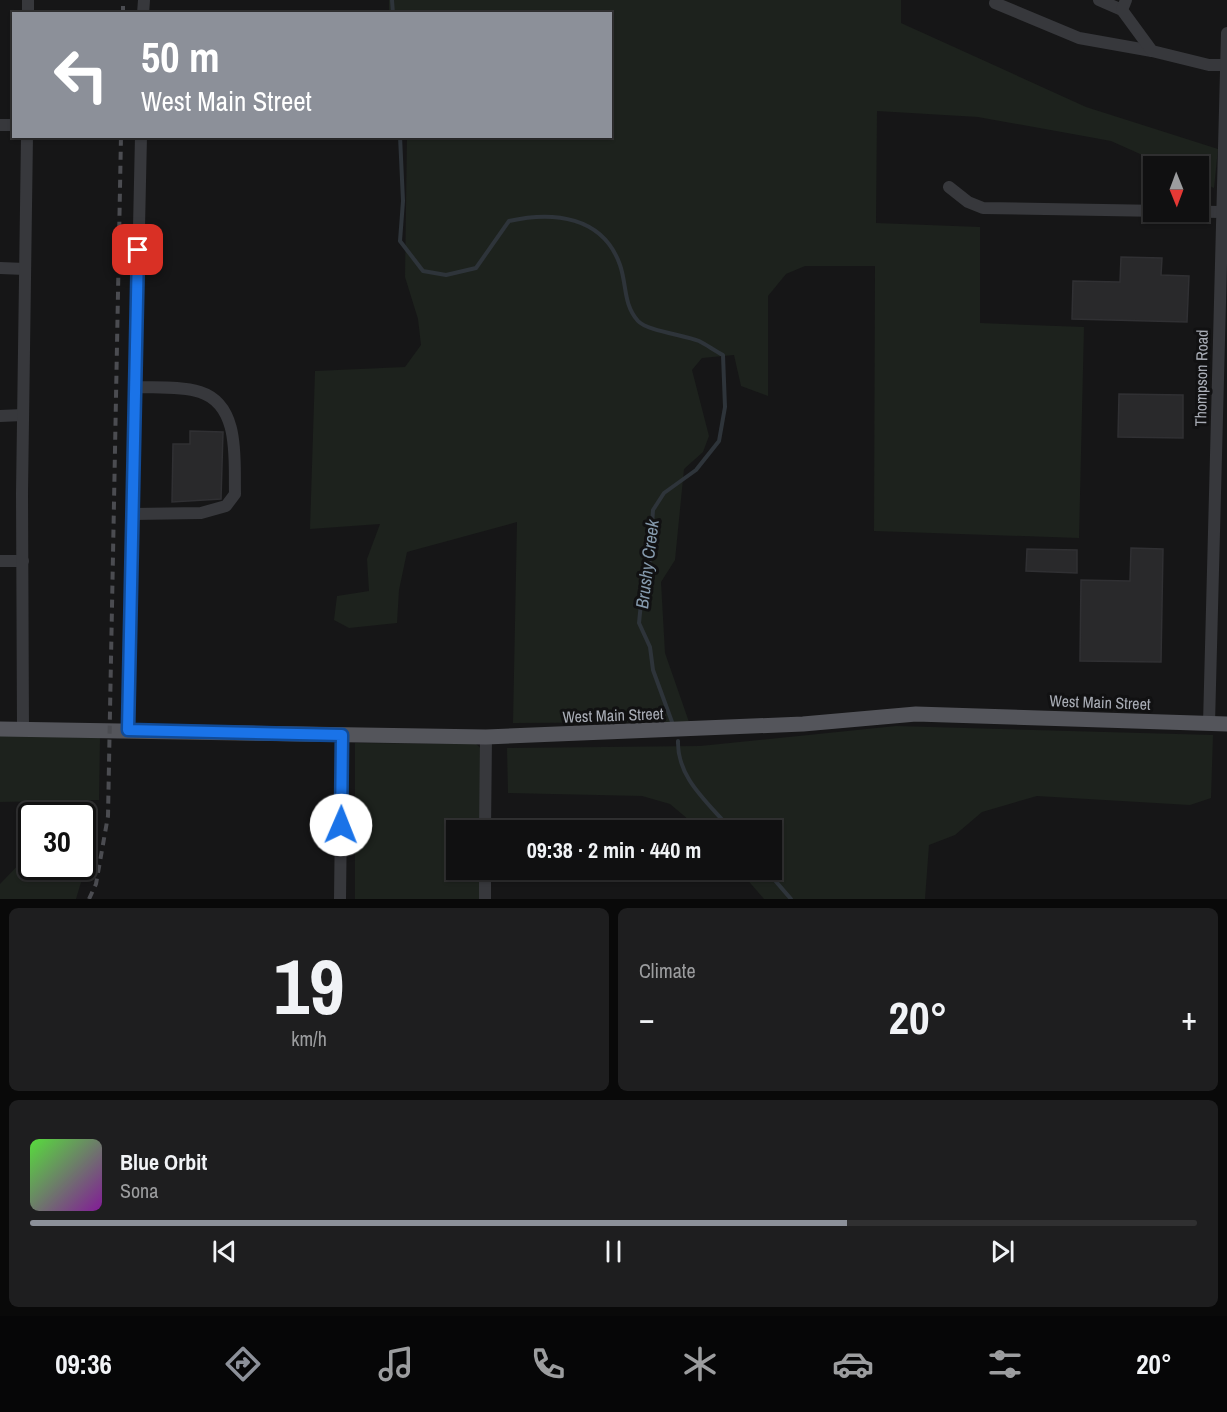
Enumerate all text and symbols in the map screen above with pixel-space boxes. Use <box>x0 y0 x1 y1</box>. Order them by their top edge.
text: 50 m <box>141 29 220 85</box>
icon: left <box>42 36 120 114</box>
text: West Main Street <box>141 83 312 119</box>
north arrow <box>1143 156 1209 222</box>
map controls <box>1143 156 1209 222</box>
pin <box>112 224 163 275</box>
icon: arrive <box>121 233 154 266</box>
street label: Thompson Road <box>1189 329 1213 427</box>
water label: Brushy Creek <box>629 517 665 610</box>
street label: West Main Street <box>1049 689 1151 715</box>
street label: West Main Street <box>562 702 664 728</box>
position arrow <box>309 793 373 857</box>
speed limit sign: 30 <box>18 802 96 880</box>
text: 09:38 · 2 min · 440 m <box>527 835 701 865</box>
text: 19 <box>273 933 345 1038</box>
text: Climate <box>639 957 696 984</box>
text: 20° <box>888 987 948 1048</box>
text: − <box>639 996 655 1040</box>
text: + <box>1181 996 1197 1040</box>
text: km/h <box>291 1025 327 1052</box>
text: Blue Orbit <box>120 1147 207 1177</box>
text: Sona <box>120 1177 158 1204</box>
icon: previous <box>208 1235 241 1268</box>
icon: pause <box>597 1235 630 1268</box>
icon: next <box>986 1235 1019 1268</box>
icon: directions <box>222 1343 264 1385</box>
icon: music <box>375 1343 417 1385</box>
icon: phone <box>527 1343 569 1385</box>
icon: climate <box>679 1343 721 1385</box>
icon: car <box>832 1343 874 1385</box>
icon: filters <box>984 1343 1026 1385</box>
text: 09:36 <box>55 1346 112 1382</box>
text: 20° <box>1136 1346 1172 1382</box>

